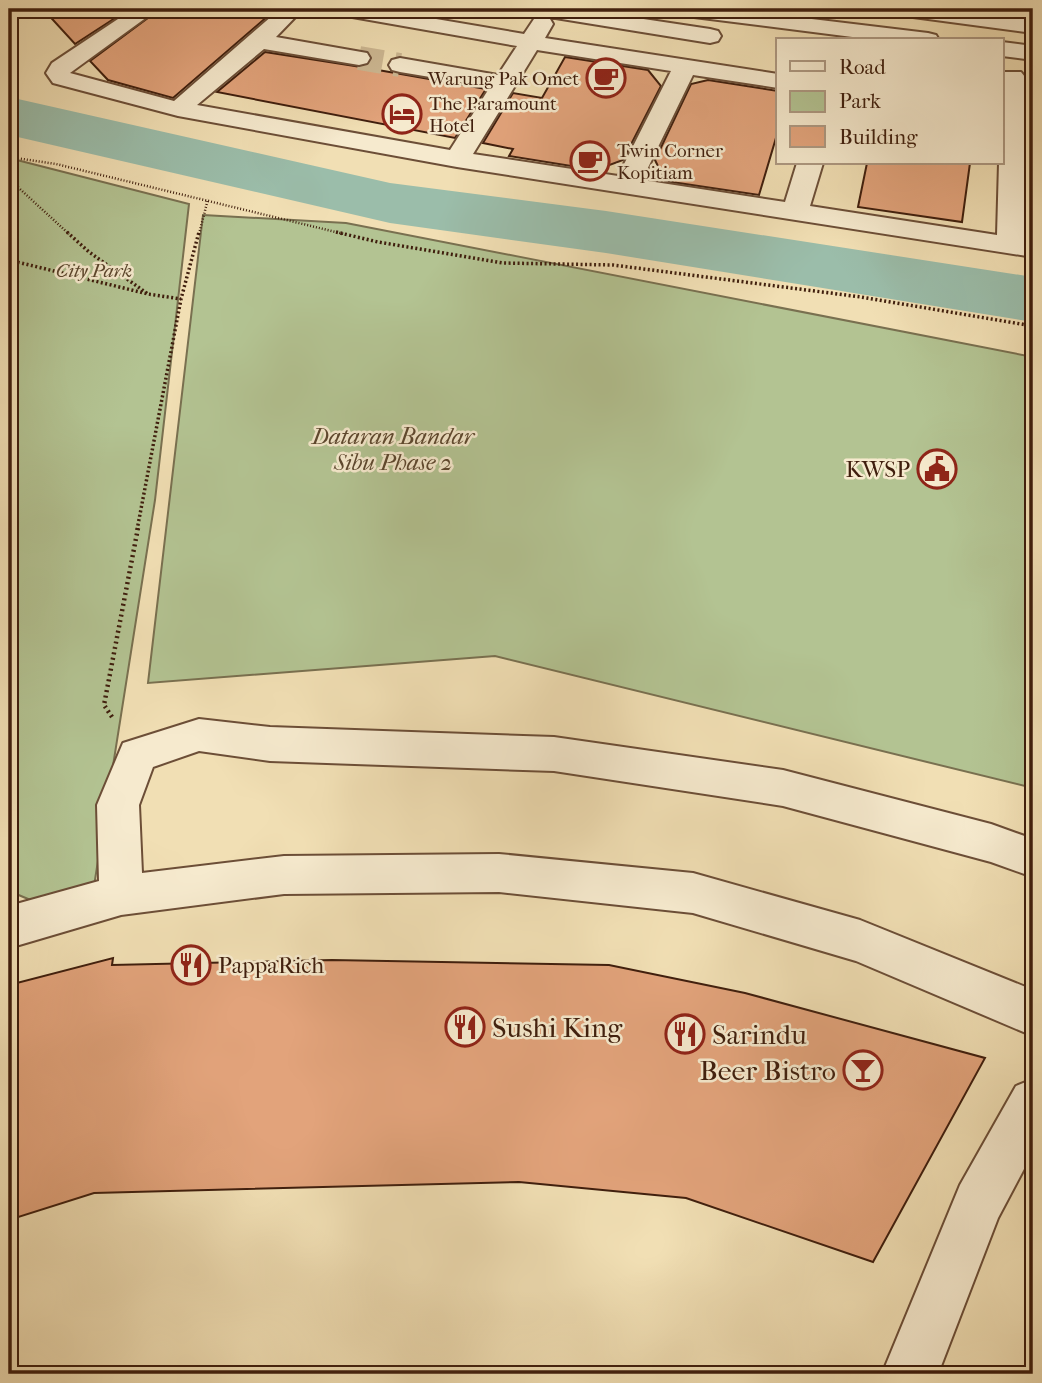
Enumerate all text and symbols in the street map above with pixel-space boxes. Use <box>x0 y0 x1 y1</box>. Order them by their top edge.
legend <box>776 38 1004 164</box>
text: Road <box>839 55 886 79</box>
cafe icon: Warung Pak Omet <box>585 57 627 99</box>
place label: Warung Pak Omet <box>427 68 579 90</box>
text: Park <box>839 89 881 113</box>
hotel icon: The Paramount Hotel <box>381 93 423 135</box>
place label: The Paramount Hotel <box>429 93 557 137</box>
text: Building <box>839 125 918 149</box>
cafe icon: Twin Corner Kopitiam <box>569 140 611 182</box>
place label: Twin Corner Kopitiam <box>617 140 724 184</box>
park label: City Park <box>56 260 132 282</box>
park label: Dataran Bandar Sibu Phase 2 <box>310 423 476 476</box>
public building icon: KWSP <box>916 448 958 490</box>
place label: KWSP <box>845 456 910 483</box>
restaurant icon: PappaRich <box>170 944 212 986</box>
place label: PappaRich <box>218 952 324 979</box>
restaurant icon: Sushi King <box>444 1006 486 1048</box>
place label: Sushi King <box>492 1011 623 1044</box>
restaurant icon: Sarindu <box>664 1013 706 1055</box>
place label: Sarindu <box>712 1018 807 1051</box>
bar icon: Beer Bistro <box>842 1049 884 1091</box>
place label: Beer Bistro <box>699 1054 836 1087</box>

